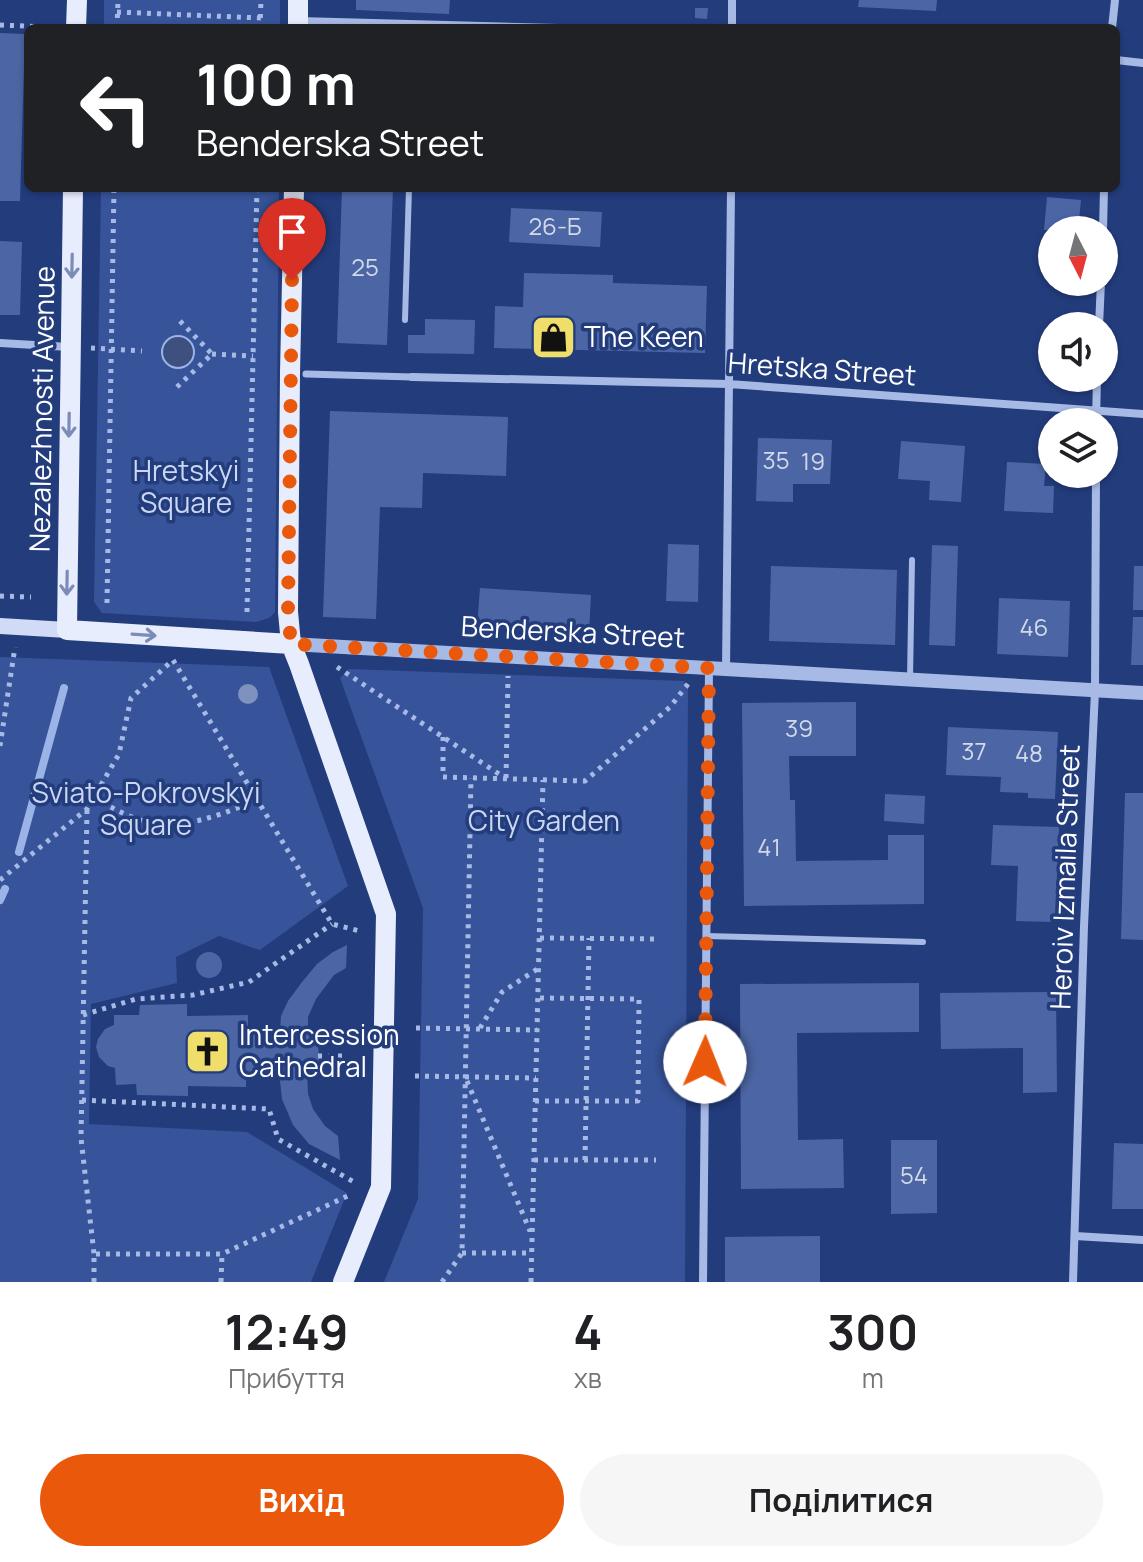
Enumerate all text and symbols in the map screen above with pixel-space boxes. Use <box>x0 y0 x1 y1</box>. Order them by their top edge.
text: 100 m <box>196 45 356 122</box>
icon: left <box>64 56 168 160</box>
text: Benderska Street <box>196 118 484 167</box>
pin <box>258 198 326 280</box>
house number: 26-Б <box>528 209 582 242</box>
icon: arrive <box>270 210 314 254</box>
north arrow <box>1038 216 1118 296</box>
map controls <box>1038 216 1118 488</box>
house number: 25 <box>351 250 379 283</box>
one-way arrow <box>64 252 79 279</box>
street label: Nezalezhnosti Avenue <box>20 266 62 552</box>
button: sound <box>1038 312 1118 392</box>
shop icon: The Keen <box>529 313 577 361</box>
place label: The Keen <box>584 317 704 355</box>
street label: Hretska Street <box>727 342 917 394</box>
button: layers <box>1038 408 1118 488</box>
one-way arrow <box>61 411 77 438</box>
house number: 35 <box>762 443 790 476</box>
house number: 19 <box>801 444 825 477</box>
park label: Hretskyi Square <box>133 451 239 521</box>
one-way arrow <box>59 569 75 596</box>
street label: Benderska Street <box>460 606 686 656</box>
house number: 46 <box>1019 610 1049 643</box>
one-way arrow <box>130 628 157 643</box>
house number: 39 <box>785 711 813 744</box>
house number: 37 <box>961 734 987 767</box>
house number: 48 <box>1015 736 1043 769</box>
street label: Heroiv Izmaila Street <box>1040 744 1088 1010</box>
park label: Sviato-Pokrovskyi Square <box>31 773 261 843</box>
park label: City Garden <box>468 801 620 839</box>
house number: 41 <box>757 830 781 863</box>
place label: Intercession Cathedral <box>239 1015 400 1085</box>
position arrow <box>663 1020 747 1104</box>
church icon: Intercession Cathedral <box>184 1027 232 1075</box>
house number: 54 <box>900 1158 928 1191</box>
text: 12:49 <box>225 1299 349 1364</box>
text: 4 <box>573 1299 602 1364</box>
text: 300 <box>827 1299 918 1364</box>
text: Прибуття <box>228 1360 345 1396</box>
text: хв <box>574 1360 602 1396</box>
text: m <box>862 1360 884 1396</box>
button: Вихід <box>40 1454 564 1546</box>
button: Поділитися <box>580 1454 1103 1546</box>

